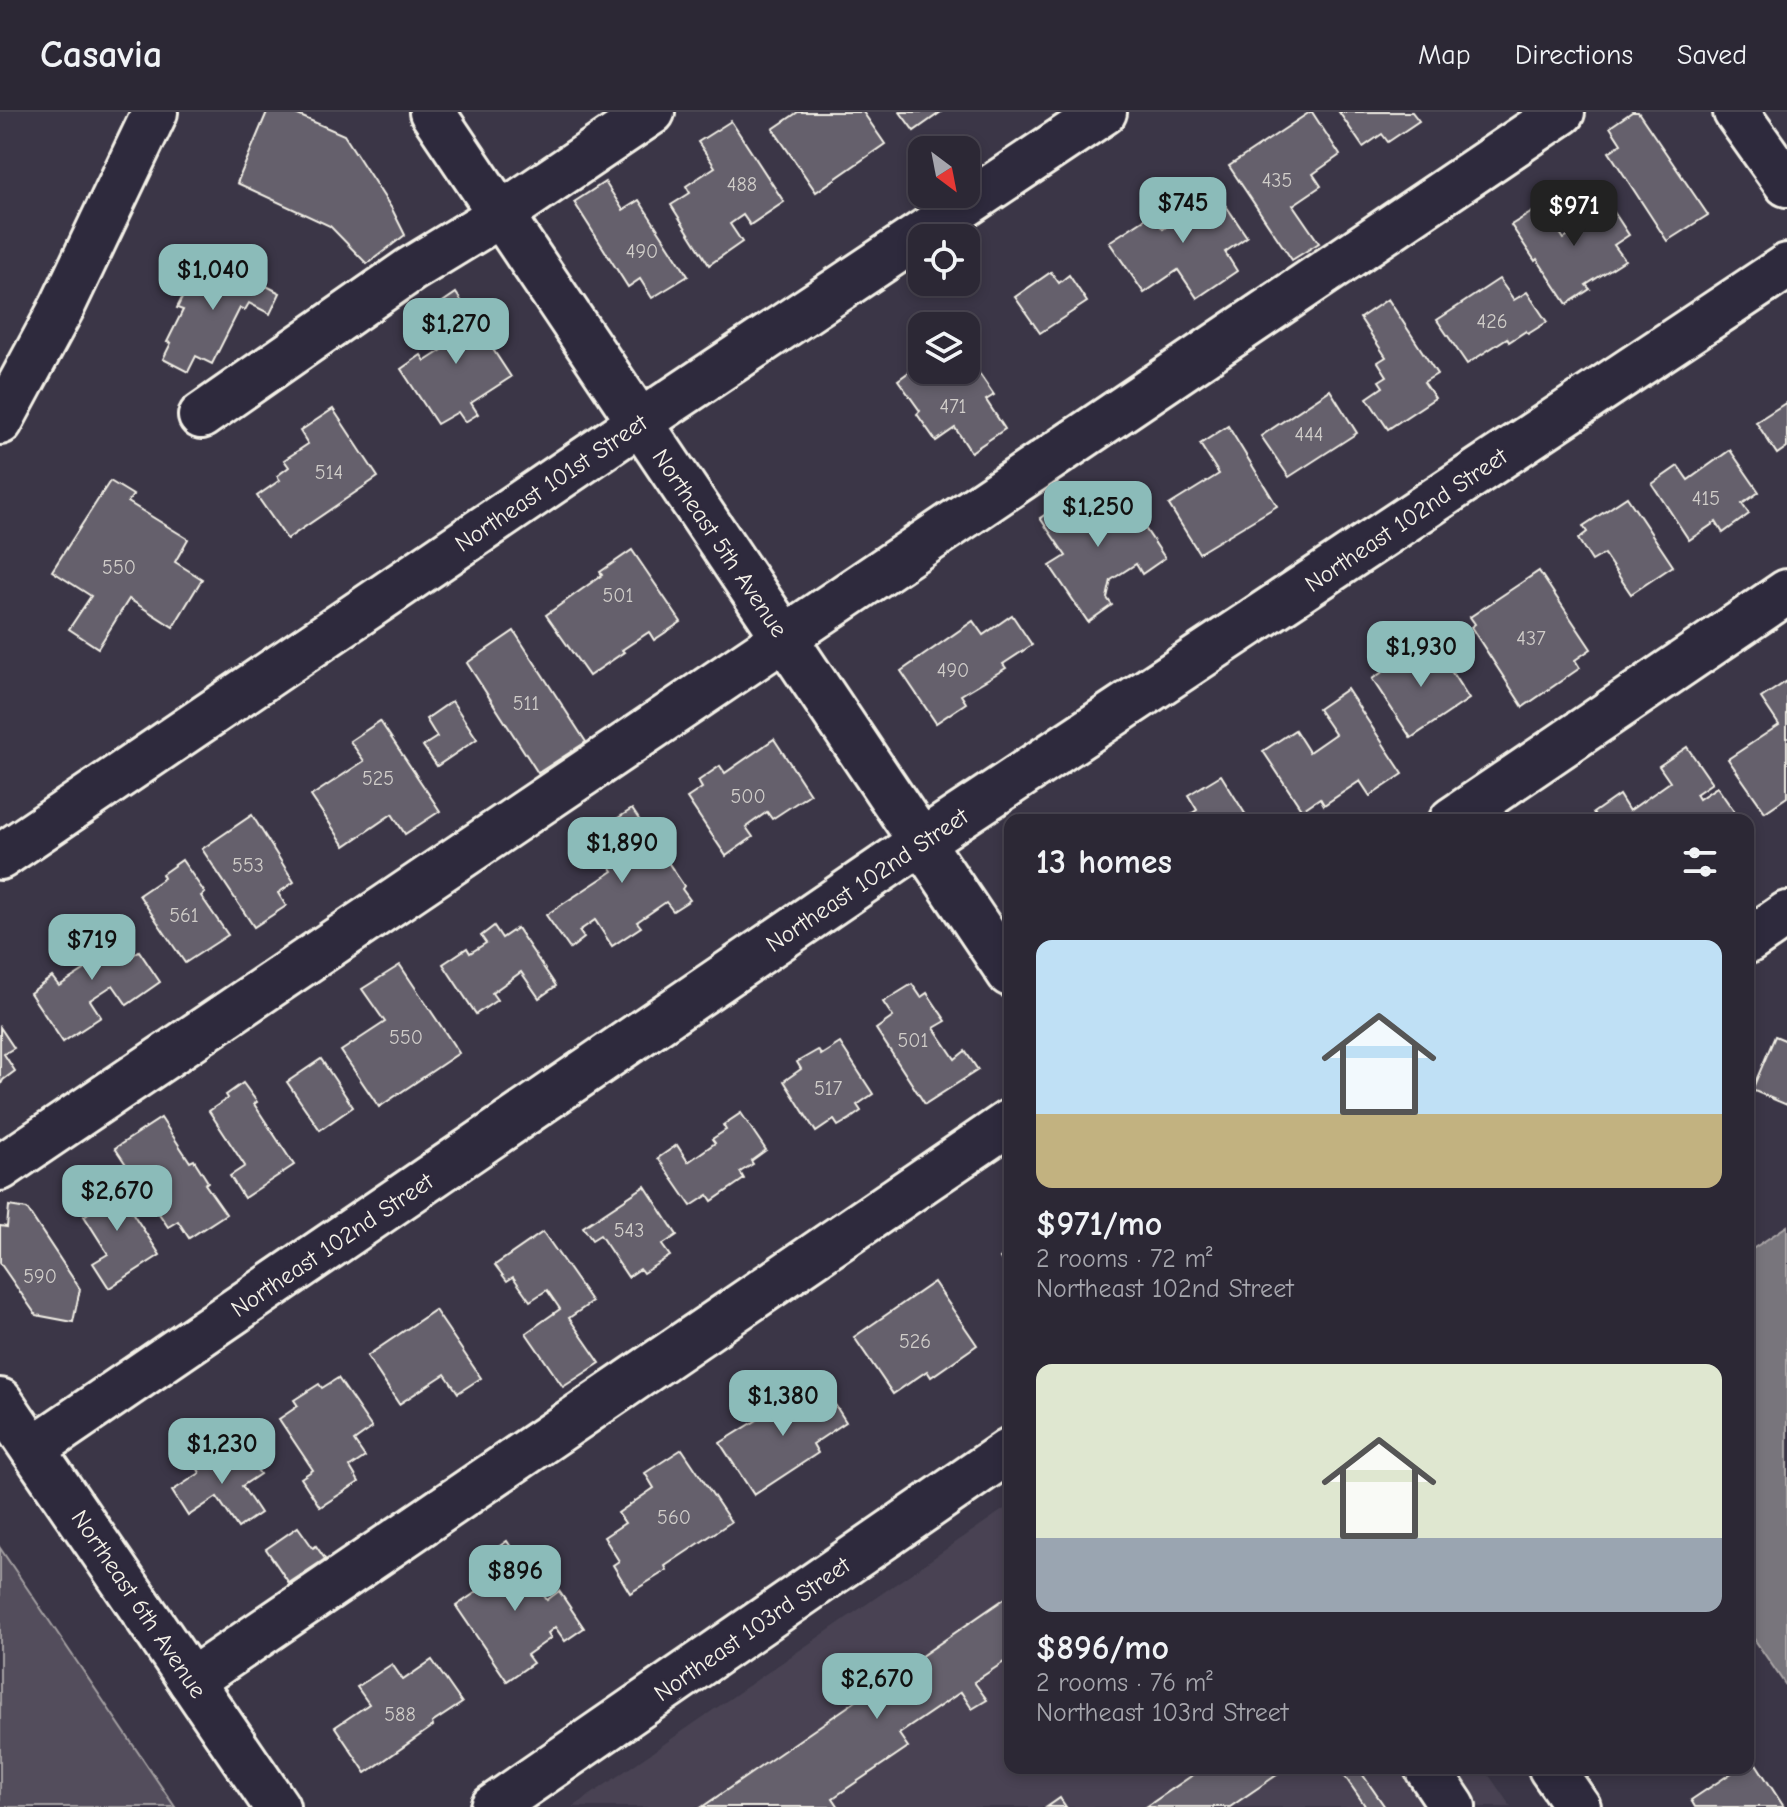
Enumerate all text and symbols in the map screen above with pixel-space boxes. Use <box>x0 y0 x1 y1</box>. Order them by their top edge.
text: Casavia <box>40 33 162 77</box>
text: Map <box>1418 39 1471 71</box>
text: Directions <box>1515 39 1633 71</box>
text: Saved <box>1677 39 1747 71</box>
north arrow <box>908 136 980 208</box>
map controls <box>908 136 980 384</box>
house number: 435 <box>1262 169 1292 192</box>
house number: 488 <box>727 173 757 196</box>
pin: $745 <box>1136 177 1230 245</box>
pin: $971 <box>1527 180 1621 248</box>
text: $745 <box>1157 188 1209 218</box>
text: $971 <box>1548 191 1600 221</box>
button: locate <box>908 224 980 296</box>
house number: 490 <box>626 240 658 263</box>
pin: $1,040 <box>148 244 278 312</box>
text: $1,040 <box>177 255 249 285</box>
pin: $1,270 <box>391 298 521 366</box>
text: $1,270 <box>421 309 491 339</box>
house number: 426 <box>1477 310 1507 333</box>
button: layers <box>908 312 980 384</box>
house number: 471 <box>939 395 967 418</box>
street label: Northeast 101st Street <box>450 408 653 558</box>
house number: 444 <box>1294 423 1324 446</box>
street label: Northeast 102nd Street <box>1300 441 1513 598</box>
street label: Northeast 5th Avenue <box>647 444 793 642</box>
house number: 514 <box>315 461 343 484</box>
pin: $1,250 <box>1033 481 1163 549</box>
house number: 415 <box>1692 487 1720 510</box>
text: $1,250 <box>1062 492 1134 522</box>
house number: 550 <box>102 556 136 579</box>
house number: 501 <box>603 584 633 607</box>
pin: $1,930 <box>1356 621 1486 689</box>
house number: 437 <box>1516 627 1546 650</box>
text: $1,930 <box>1385 632 1457 662</box>
house number: 490 <box>937 659 969 682</box>
house number: 511 <box>513 692 539 715</box>
house number: 525 <box>362 767 394 790</box>
house number: 500 <box>730 785 766 808</box>
street label: Northeast 102nd Street <box>761 801 974 958</box>
pin: $1,890 <box>557 817 687 885</box>
text: $1,890 <box>586 828 658 858</box>
icon: filters <box>1678 840 1722 884</box>
text: 13 homes <box>1036 842 1172 882</box>
house number: 553 <box>232 854 264 877</box>
house number: 561 <box>169 904 199 927</box>
pin: $719 <box>45 914 139 982</box>
text: $719 <box>66 925 118 955</box>
icon: home <box>1307 992 1451 1136</box>
house number: 550 <box>389 1026 423 1049</box>
house number: 501 <box>898 1029 928 1052</box>
house number: 517 <box>814 1077 843 1100</box>
pin: $2,670 <box>52 1165 182 1233</box>
street label: Northeast 102nd Street <box>226 1166 439 1323</box>
text: $2,670 <box>80 1176 154 1206</box>
text: $971/mo <box>1036 1204 1162 1244</box>
house number: 543 <box>614 1219 644 1242</box>
text: 2 rooms · 72 m² <box>1036 1244 1213 1274</box>
house number: 590 <box>23 1265 57 1288</box>
text: Northeast 102nd Street <box>1036 1274 1294 1304</box>
house number: 526 <box>899 1330 931 1353</box>
pin: $1,380 <box>718 1370 848 1438</box>
text: $1,380 <box>747 1381 819 1411</box>
icon: home <box>1307 1416 1451 1560</box>
pin: $1,230 <box>157 1418 287 1486</box>
text: $1,230 <box>186 1429 258 1459</box>
street label: Northeast 6th Avenue <box>66 1505 212 1703</box>
house number: 560 <box>657 1506 691 1529</box>
pin: $896 <box>468 1545 562 1613</box>
street label: Northeast 103rd Street <box>649 1550 856 1707</box>
text: $896 <box>487 1556 543 1586</box>
text: $896/mo <box>1036 1628 1169 1668</box>
pin: $2,670 <box>812 1653 942 1721</box>
text: $2,670 <box>840 1664 914 1694</box>
text: 2 rooms · 76 m² <box>1036 1668 1213 1698</box>
text: Northeast 103rd Street <box>1036 1698 1288 1728</box>
house number: 588 <box>384 1703 416 1726</box>

